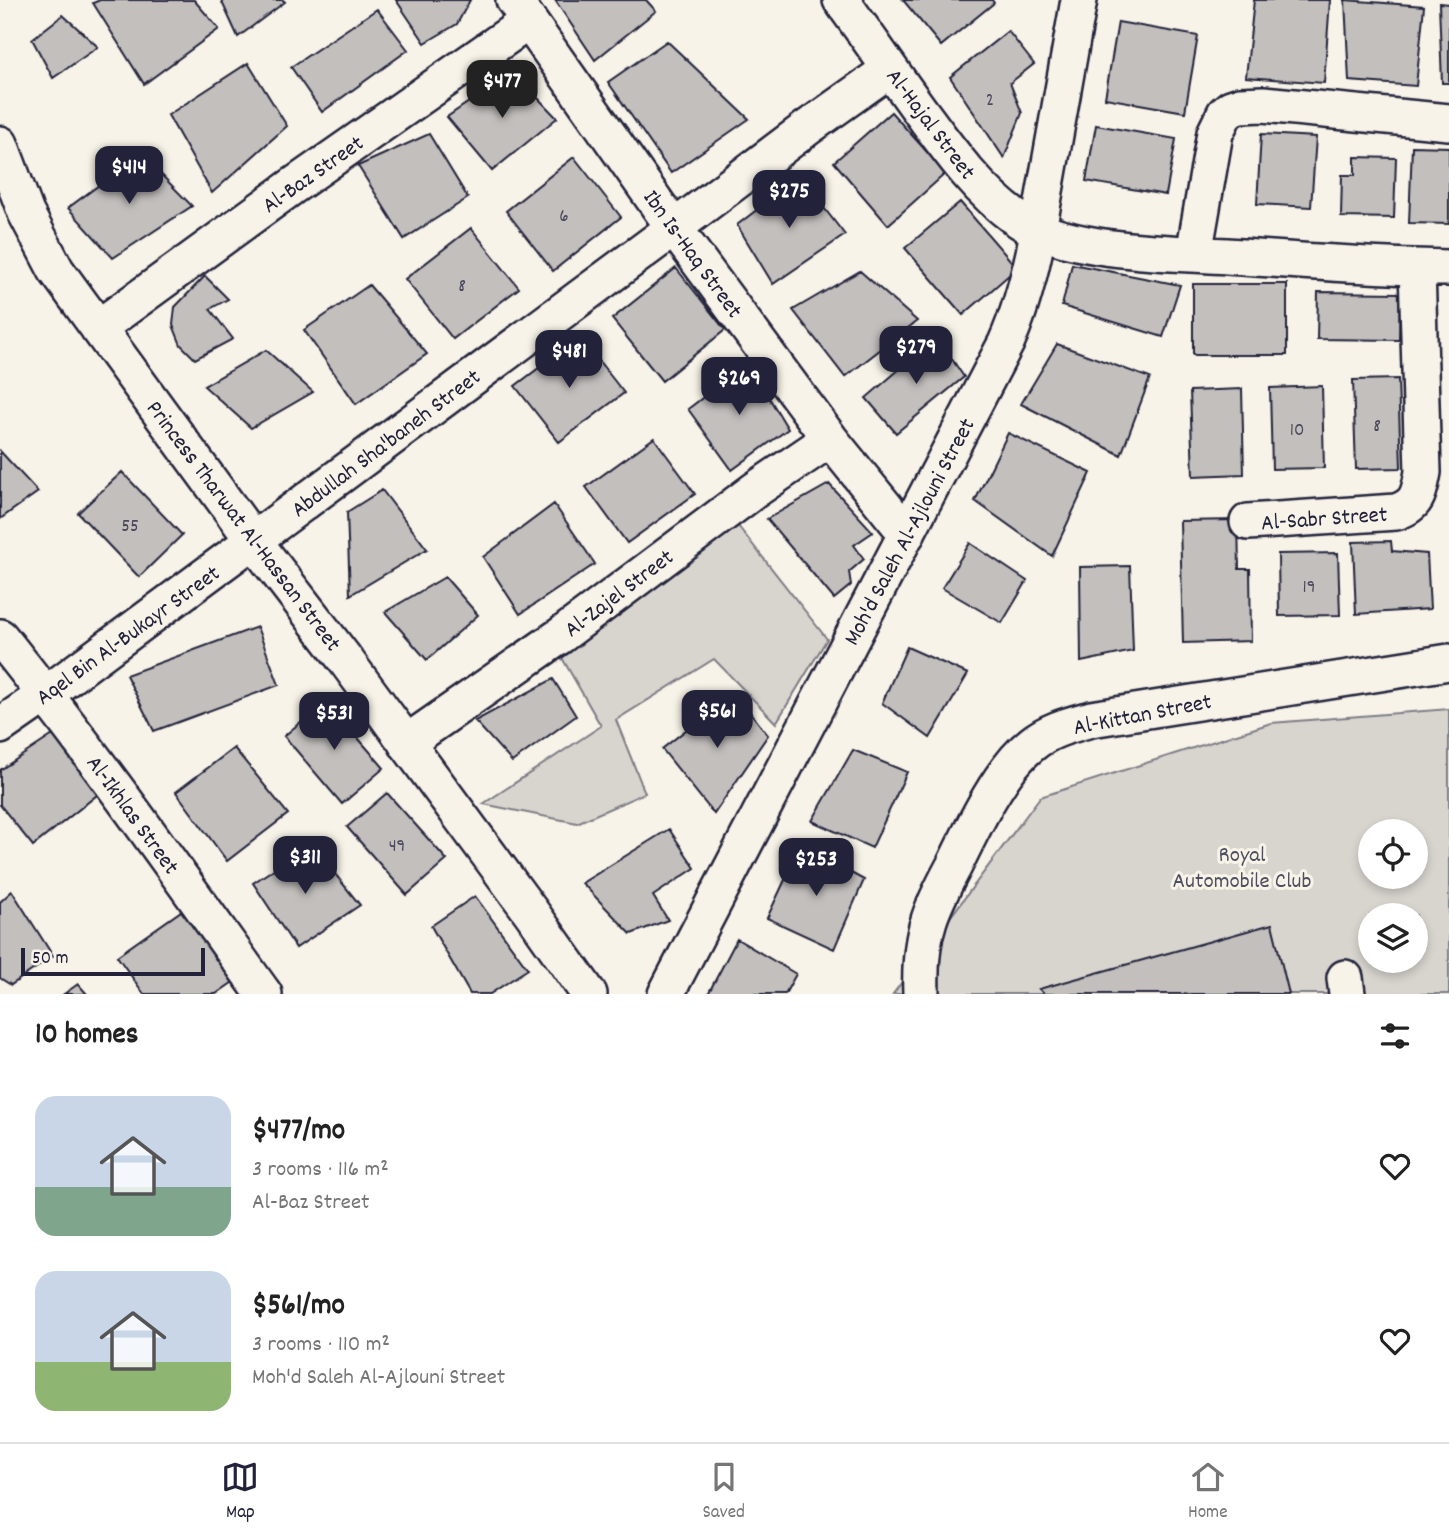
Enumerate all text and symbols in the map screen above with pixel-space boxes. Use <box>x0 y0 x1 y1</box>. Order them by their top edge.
pin: $477 <box>461 60 543 120</box>
street label: Al-Hajal Street <box>876 63 982 188</box>
text: $477 <box>483 66 521 99</box>
house number: 2 <box>986 88 994 115</box>
street label: Al-Baz Street <box>256 129 372 223</box>
pin: $414 <box>88 146 170 206</box>
text: $414 <box>111 152 147 185</box>
pin: $275 <box>748 170 830 230</box>
text: $275 <box>768 176 810 209</box>
street label: Ibn Is-Haq Street <box>633 184 749 326</box>
house number: 6 <box>559 204 569 231</box>
house number: 8 <box>458 274 466 301</box>
pin: $279 <box>875 326 957 386</box>
pin: $481 <box>528 330 610 390</box>
text: $279 <box>895 332 937 365</box>
text: $481 <box>551 336 587 369</box>
pin: $269 <box>698 358 780 417</box>
street label: Abdullah Sha'baneh Street <box>285 362 489 527</box>
text: $269 <box>717 363 761 396</box>
street label: Princess Tharwat Al-Hassan Street <box>137 395 348 659</box>
street label: Moh'd Saleh Al-Ajlouni Street <box>837 413 985 652</box>
house number: 8 <box>1373 414 1381 441</box>
house number: 10 <box>1290 418 1304 445</box>
street label: Al-Sabr Street <box>1260 500 1388 541</box>
house number: 55 <box>121 514 139 541</box>
street label: Al-Zajel Street <box>558 543 682 647</box>
street label: Aqel Bin Al-Bukayr Street <box>30 559 228 715</box>
house number: 19 <box>1303 575 1315 602</box>
street label: Al-Kittan Street <box>1071 687 1215 746</box>
pin: $561 <box>676 690 758 750</box>
pin: $531 <box>293 692 375 752</box>
text: $561 <box>698 696 736 729</box>
text: $531 <box>315 698 353 731</box>
street label: Al-Ikhlas Street <box>77 750 186 882</box>
map controls <box>1358 819 1428 973</box>
button: locate <box>1358 819 1428 889</box>
house number: 49 <box>389 834 405 861</box>
pin: $311 <box>264 836 346 896</box>
pin: $253 <box>775 838 857 898</box>
park label: Royal Automobile Club <box>1173 840 1312 899</box>
text: $311 <box>289 842 321 875</box>
text: $253 <box>795 844 837 877</box>
button: layers <box>1358 903 1428 973</box>
scale bar <box>21 945 205 977</box>
text: 50 m <box>32 946 69 973</box>
text: 10 homes <box>35 1015 138 1058</box>
icon: filters <box>1376 1017 1414 1055</box>
text: $477/mo <box>252 1111 345 1154</box>
icon: home <box>91 1124 175 1208</box>
icon: heart <box>1376 1147 1414 1185</box>
text: 3 rooms · 116 m² <box>252 1154 389 1187</box>
text: Al-Baz Street <box>252 1187 369 1220</box>
text: $561/mo <box>252 1286 345 1329</box>
icon: home <box>91 1299 175 1383</box>
icon: heart <box>1376 1322 1414 1360</box>
text: 3 rooms · 110 m² <box>252 1329 390 1362</box>
text: Moh'd Saleh Al-Ajlouni Street <box>252 1362 505 1395</box>
tab: Map <box>221 1458 259 1527</box>
tab: Saved <box>702 1458 745 1527</box>
tab: Home <box>1188 1458 1228 1527</box>

